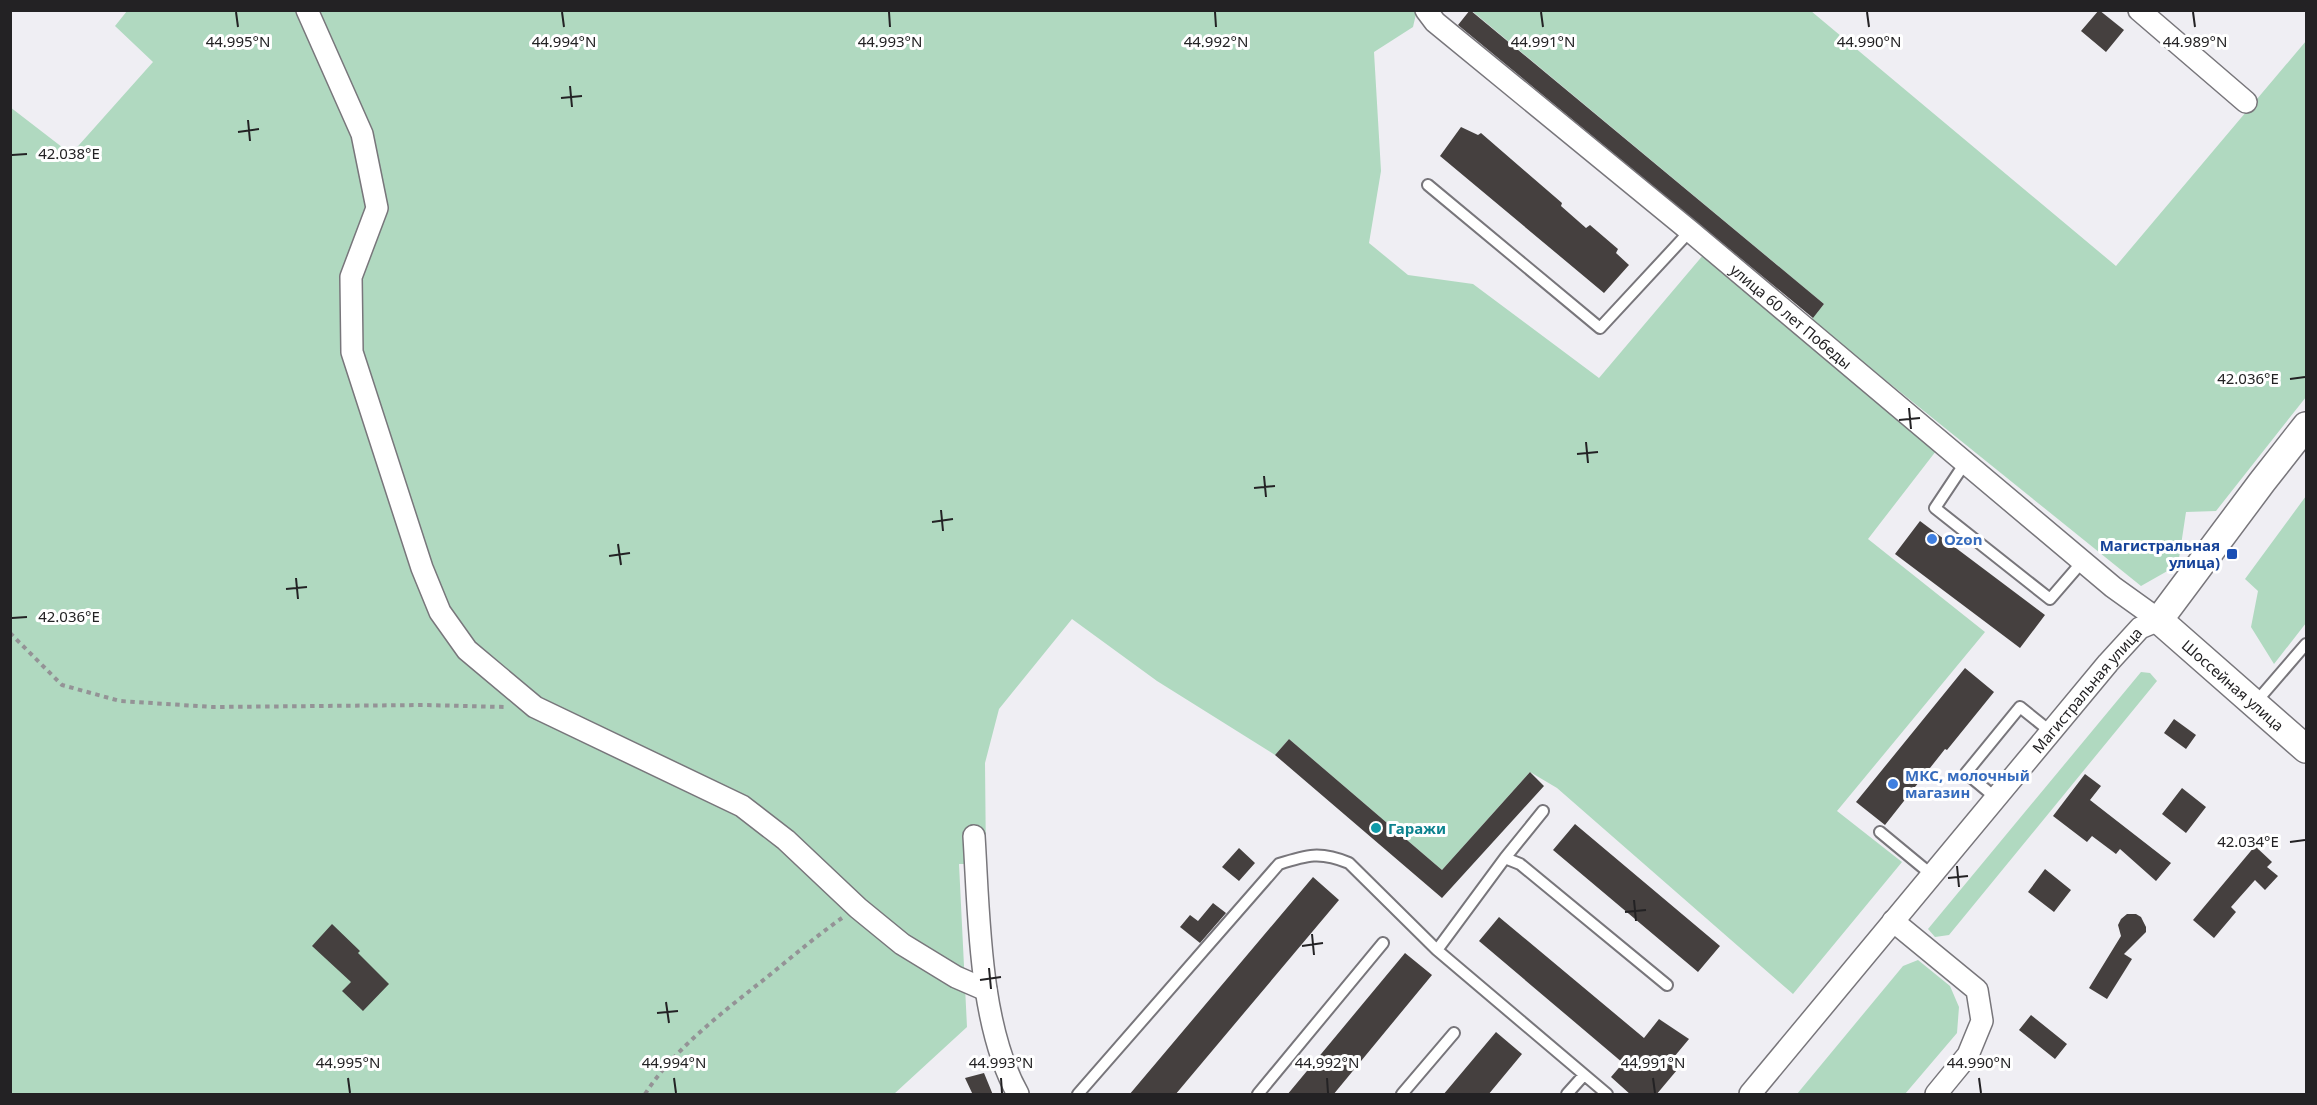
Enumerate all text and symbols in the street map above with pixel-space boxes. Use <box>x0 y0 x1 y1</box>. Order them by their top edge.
text: 44.995°N <box>206 31 270 51</box>
text: 44.994°N <box>532 31 596 51</box>
text: 44.993°N <box>858 31 922 51</box>
text: 44.992°N <box>1184 31 1248 51</box>
text: 44.991°N <box>1511 31 1575 51</box>
text: 44.990°N <box>1837 31 1901 51</box>
text: 44.989°N <box>2163 31 2227 51</box>
text: 42.038°E <box>38 143 100 163</box>
street label: улица 60 лет Победы <box>1726 259 1856 373</box>
text: 42.036°E <box>2217 368 2279 388</box>
place label: Ozon <box>1944 529 1982 549</box>
marker: Ozon <box>1925 532 1939 546</box>
place label: Магистральная улица) <box>2100 535 2220 572</box>
marker: Магистральная улица) <box>2225 547 2239 561</box>
text: 42.036°E <box>38 606 100 626</box>
street label: Магистральная улица <box>2027 623 2146 757</box>
street label: Шоссейная улица <box>2178 635 2288 735</box>
place label: МКС, молочный магазин <box>1905 765 2030 802</box>
marker: МКС, молочный магазин <box>1886 777 1900 791</box>
place label: Гаражи <box>1388 818 1446 838</box>
marker: Гаражи <box>1369 821 1383 835</box>
text: 42.034°E <box>2217 831 2279 851</box>
text: 44.995°N <box>316 1052 380 1072</box>
text: 44.994°N <box>642 1052 706 1072</box>
text: 44.993°N <box>969 1052 1033 1072</box>
text: 44.992°N <box>1295 1052 1359 1072</box>
text: 44.991°N <box>1621 1052 1685 1072</box>
text: 44.990°N <box>1947 1052 2011 1072</box>

